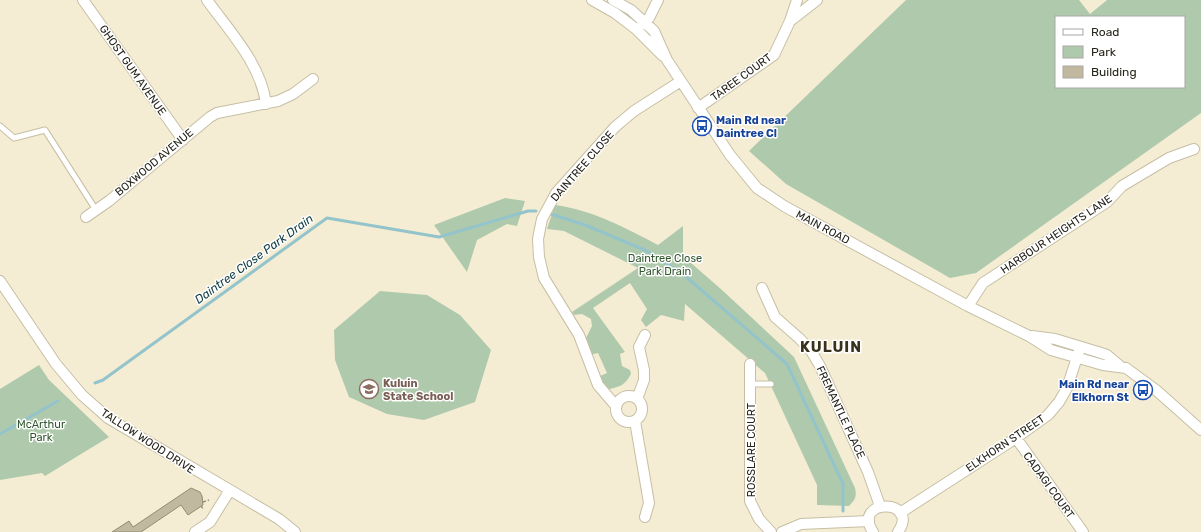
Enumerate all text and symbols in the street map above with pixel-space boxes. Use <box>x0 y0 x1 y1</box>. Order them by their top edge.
legend <box>1055 16 1185 88</box>
street label: GHOST GUM AVENUE <box>96 23 169 118</box>
text: Road <box>1091 25 1119 39</box>
text: Park <box>1091 45 1117 59</box>
street label: TAREE COURT <box>708 51 775 104</box>
text: Building <box>1091 65 1137 79</box>
place label: Main Rd near Daintree Cl <box>716 114 786 140</box>
bus stop icon: Main Rd near Daintree Cl <box>691 115 713 137</box>
street label: BOXWOOD AVENUE <box>113 126 196 199</box>
street label: DAINTREE CLOSE <box>548 128 617 204</box>
street label: HARBOUR HEIGHTS LANE <box>998 192 1115 277</box>
street label: MAIN ROAD <box>794 208 852 247</box>
water label: Daintree Close Park Drain <box>192 211 316 307</box>
park label: Daintree Close Park Drain <box>628 252 702 278</box>
district label: KULUIN <box>800 338 862 356</box>
street label: FREMANTLE PLACE <box>813 364 868 461</box>
place label: Kuluin State School <box>383 377 453 403</box>
school or university icon: Kuluin State School <box>358 378 380 400</box>
place label: Main Rd near Elkhorn St <box>1059 378 1129 404</box>
bus stop icon: Main Rd near Elkhorn St <box>1132 379 1154 401</box>
street label: ROSSLARE COURT <box>745 402 758 497</box>
street label: TALLOW WOOD DRIVE <box>98 406 197 477</box>
street label: ELKHORN STREET <box>963 412 1048 475</box>
park label: McArthur Park <box>17 418 66 444</box>
street label: CADAGI COURT <box>1020 450 1077 521</box>

